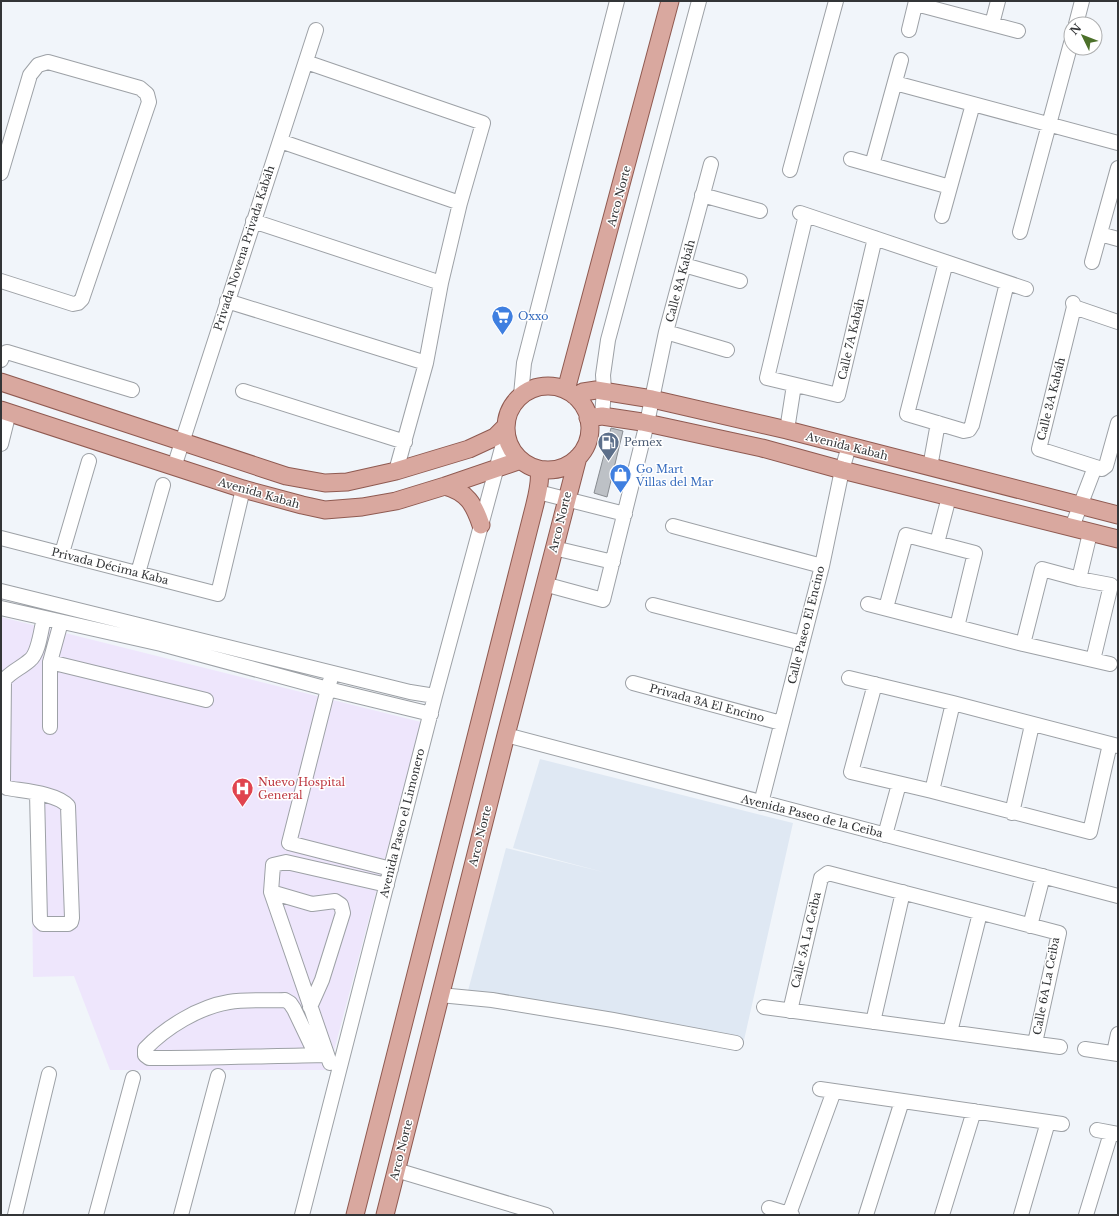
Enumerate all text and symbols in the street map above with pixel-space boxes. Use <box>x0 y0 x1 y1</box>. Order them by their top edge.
north arrow <box>1063 16 1103 56</box>
text: N <box>1067 20 1085 38</box>
street label: Privada Novena Privada Kabáh <box>211 163 278 332</box>
street label: Arco Norte <box>604 164 634 229</box>
street label: Calle 8A Kabáh <box>662 238 698 324</box>
street label: Calle 7A Kabáh <box>835 296 867 381</box>
supermarket icon: Oxxo <box>489 303 515 336</box>
place label: Oxxo <box>518 309 549 323</box>
street label: Calle 3A Kabáh <box>1034 356 1068 442</box>
fuel station icon: Pemex <box>596 429 622 462</box>
street label: Avenida Kabah <box>804 429 890 463</box>
place label: Pemex <box>624 435 663 449</box>
shop icon: Go Mart Villas del Mar <box>608 462 634 495</box>
place label: Go Mart Villas del Mar <box>635 462 714 489</box>
street label: Avenida Kabah <box>216 474 302 511</box>
street label: Arco Norte <box>545 490 574 555</box>
street label: Privada Décima Kaba <box>50 545 171 588</box>
street label: Calle Paseo El Encino <box>785 564 827 686</box>
street label: Privada 3A El Encino <box>648 681 766 725</box>
street label: Avenida Paseo el Limonero <box>376 747 427 900</box>
hospital icon: Nuevo Hospital General <box>229 775 255 808</box>
place label: Nuevo Hospital General <box>258 775 346 802</box>
street label: Avenida Paseo de la Ceiba <box>739 791 885 841</box>
street label: Arco Norte <box>465 804 494 869</box>
street label: Calle 5A La Ceiba <box>788 890 824 989</box>
street label: Calle 6A La Ceiba <box>1030 935 1062 1036</box>
street label: Arco Norte <box>386 1118 415 1183</box>

